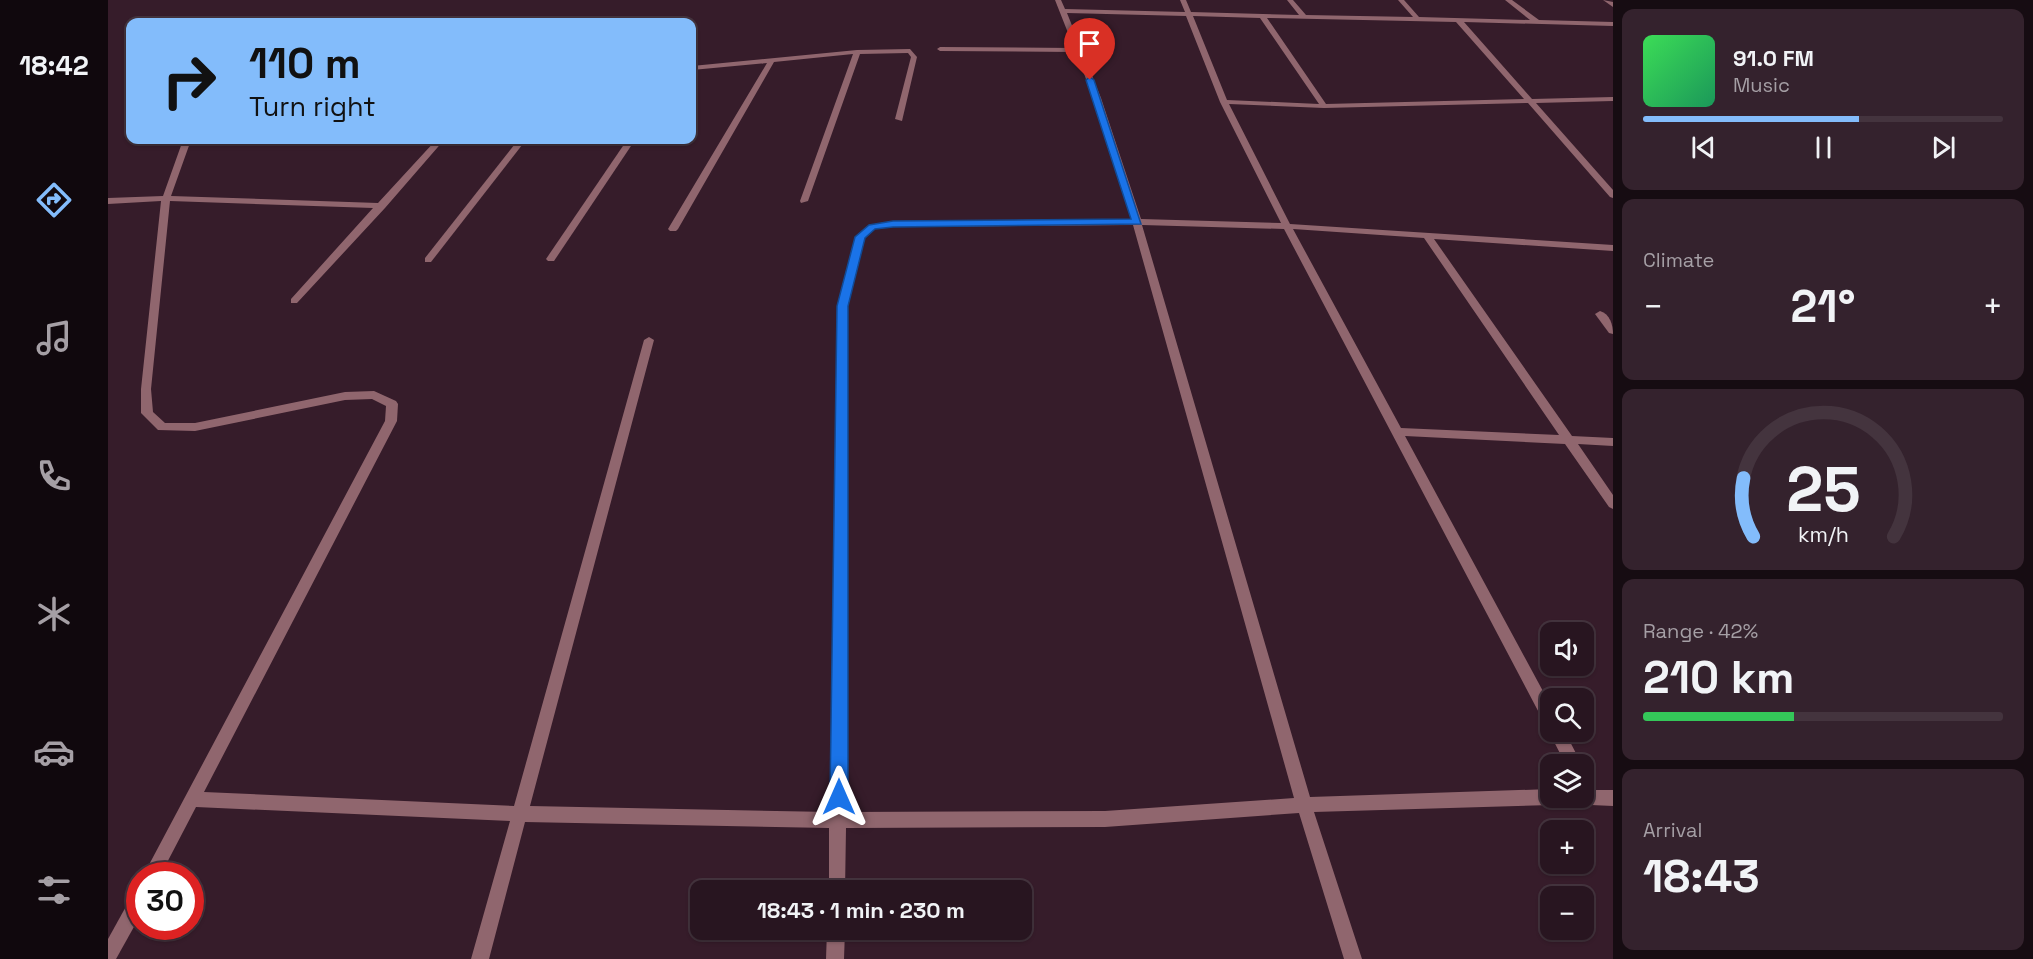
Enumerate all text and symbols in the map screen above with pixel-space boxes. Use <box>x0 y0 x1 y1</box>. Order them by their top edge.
pin <box>1064 18 1115 80</box>
icon: arrive <box>1073 27 1106 60</box>
text: 110 m <box>249 37 361 90</box>
icon: right <box>150 42 228 120</box>
text: 91.0 FM <box>1733 44 1814 72</box>
text: 18:42 <box>19 48 89 83</box>
text: Music <box>1733 72 1790 98</box>
text: Turn right <box>249 89 376 124</box>
icon: previous <box>1687 131 1720 164</box>
icon: pause <box>1807 131 1840 164</box>
icon: next <box>1927 131 1960 164</box>
icon: directions <box>33 179 75 221</box>
text: Climate <box>1643 247 1714 273</box>
text: 21° <box>1791 278 1855 335</box>
text: − <box>1643 286 1663 328</box>
text: + <box>1983 286 2003 328</box>
icon: music <box>33 317 75 359</box>
text: 25 <box>1786 450 1860 529</box>
icon: phone <box>33 455 75 497</box>
text: km/h <box>1797 521 1849 548</box>
icon: climate <box>33 593 75 635</box>
text: Range · 42% <box>1643 618 1758 644</box>
map controls <box>1540 622 1594 940</box>
button: sound <box>1540 622 1594 676</box>
text: 210 km <box>1643 649 1794 706</box>
button: search <box>1540 688 1594 742</box>
icon: car <box>33 731 75 773</box>
button: layers <box>1540 754 1594 808</box>
position arrow <box>807 765 871 829</box>
text: Arrival <box>1643 817 1702 843</box>
button: + <box>1540 820 1594 874</box>
text: 18:43 <box>1643 848 1760 905</box>
speed limit sign: 30 <box>126 862 204 940</box>
icon: filters <box>33 869 75 911</box>
button: − <box>1540 886 1594 940</box>
text: 18:43 · 1 min · 230 m <box>757 896 965 924</box>

